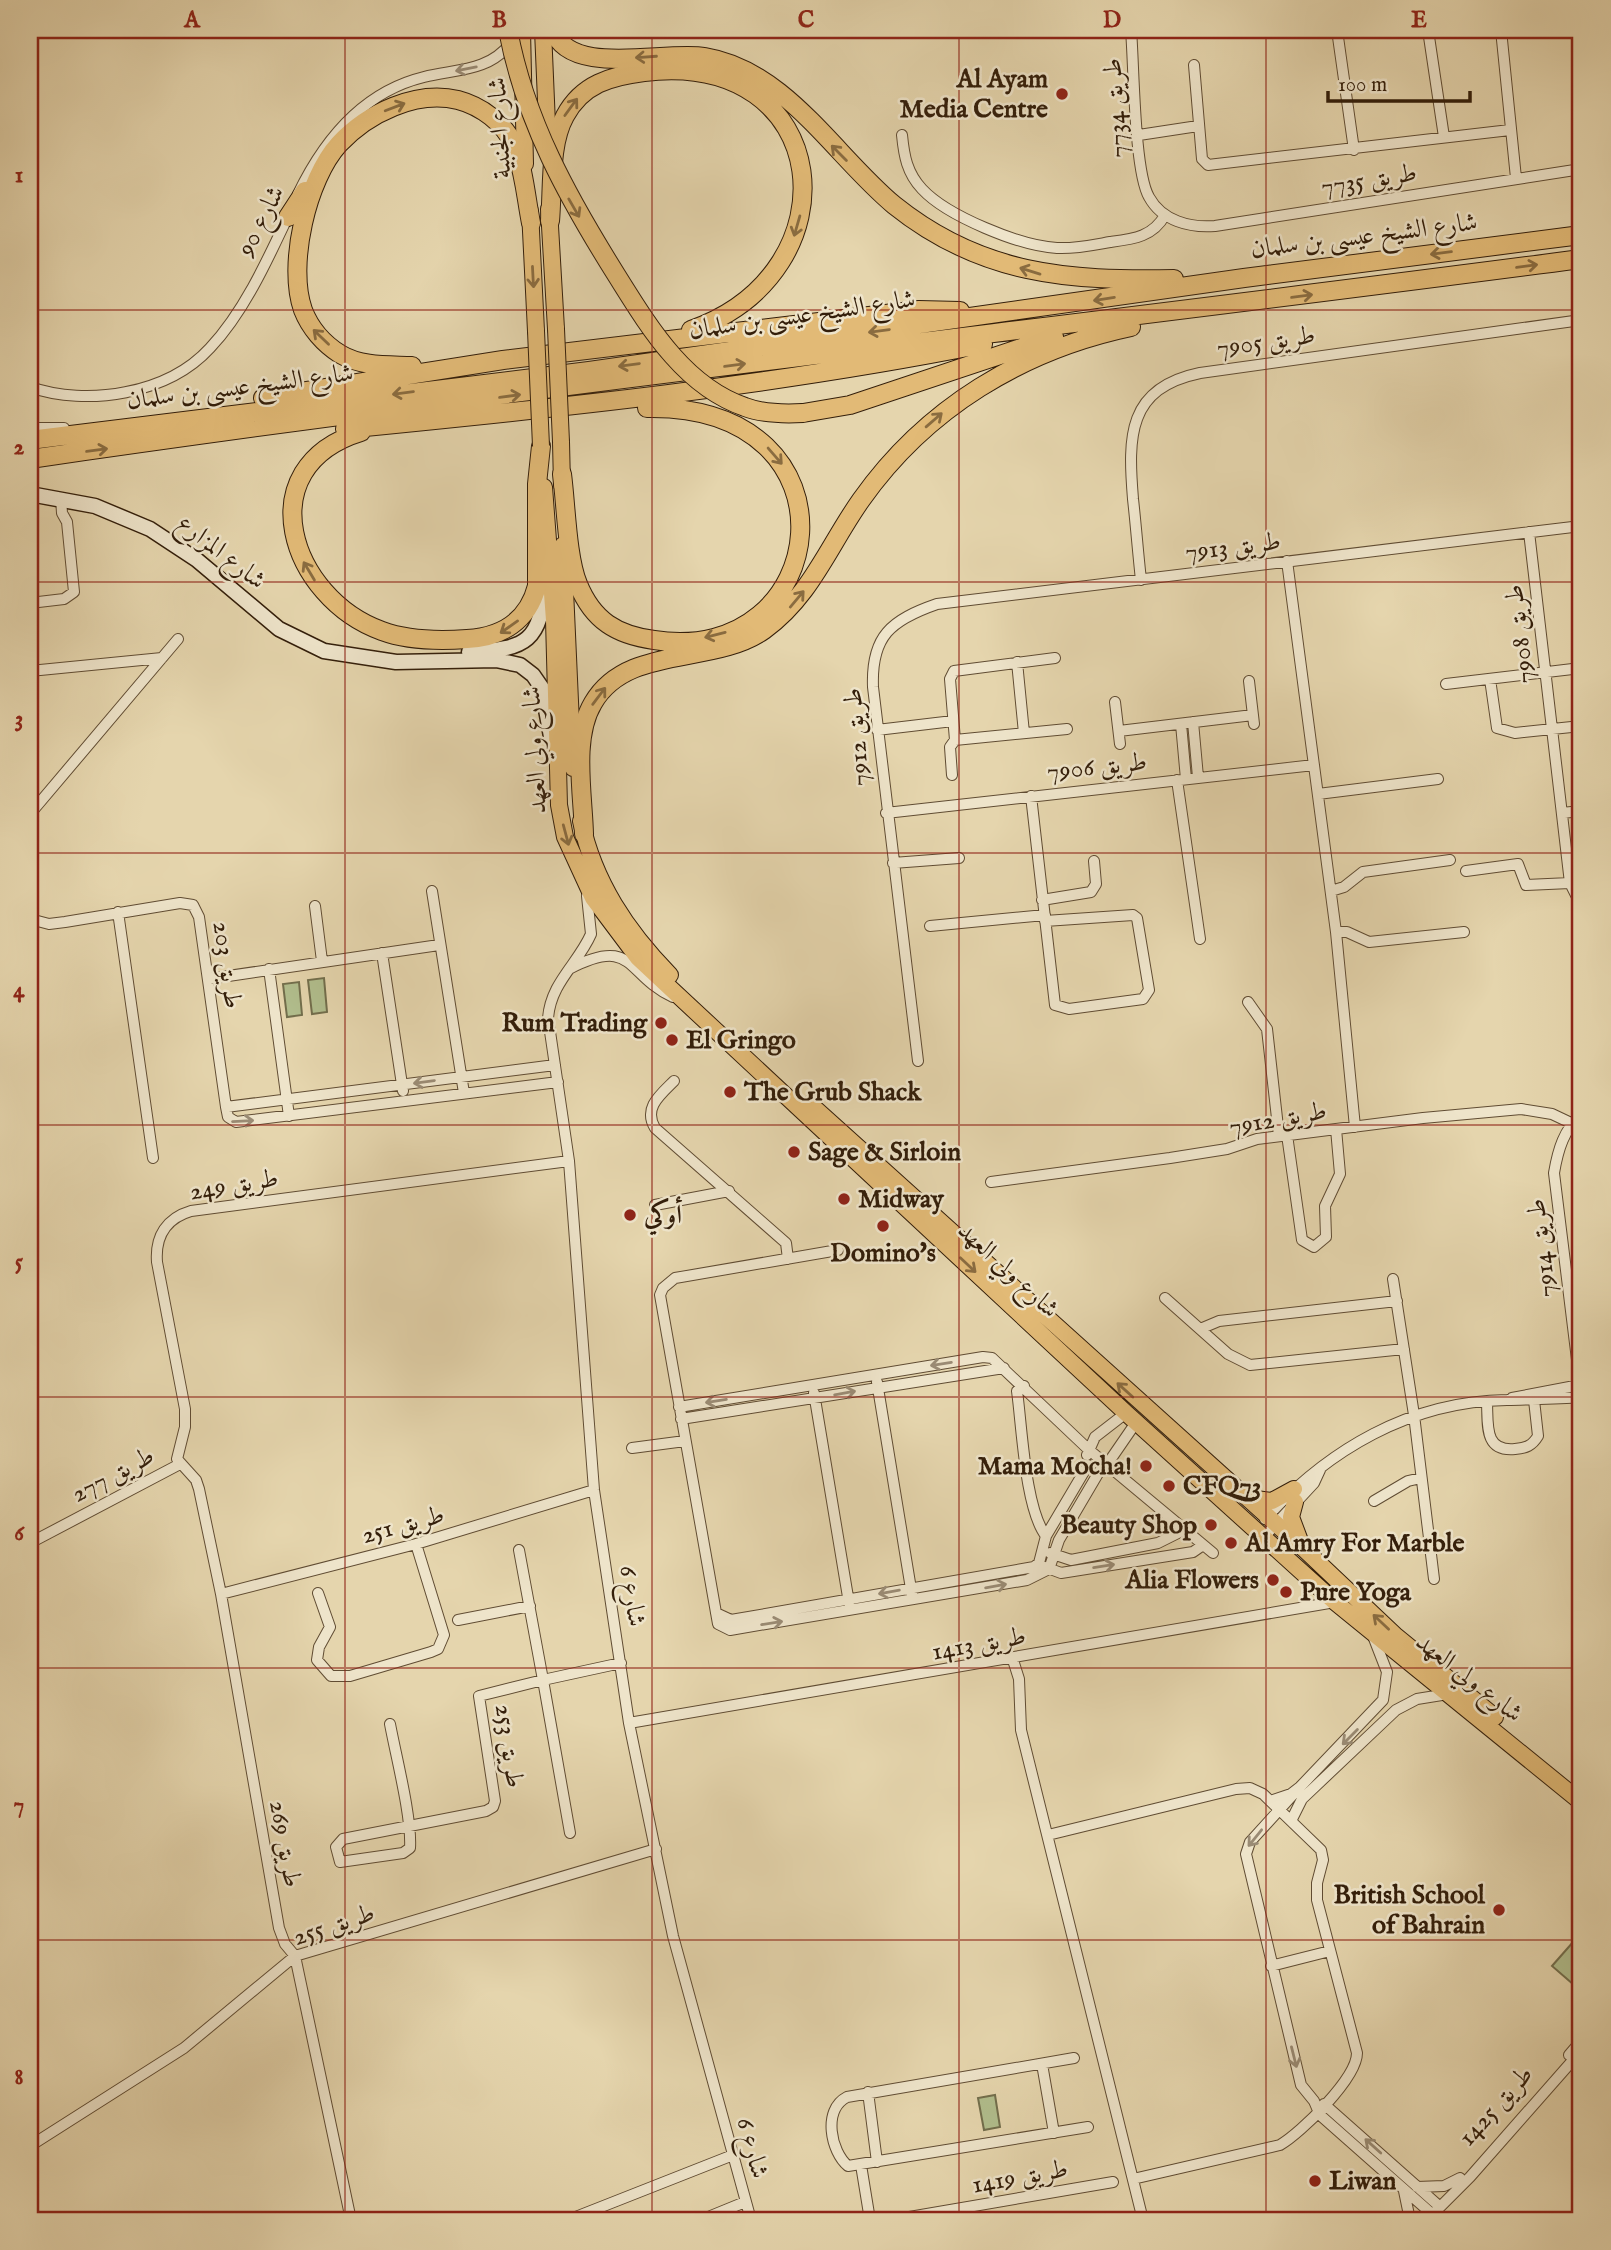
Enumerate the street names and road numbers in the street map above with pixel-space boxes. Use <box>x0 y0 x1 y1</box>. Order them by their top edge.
street label: طريق 7734 <box>1096 57 1136 159</box>
street label: شارع الجنبية <box>481 76 523 180</box>
street label: طريق 7735 <box>1319 156 1419 204</box>
street label: شارع 90 <box>229 180 296 265</box>
street label: شارع الشيخ عيسى بن سلمان <box>1249 206 1480 272</box>
street label: شارع الشيخ عيسى بن سلمان <box>687 283 918 353</box>
street label: طريق 7905 <box>1215 319 1317 365</box>
street label: شارع الشيخ عيسى بن سلمان <box>125 357 356 423</box>
street label: شارع المزارع <box>167 507 272 600</box>
street label: طريق 7913 <box>1183 525 1283 569</box>
street label: طريق 7908 <box>1498 583 1542 685</box>
street label: شارع ولي العهد <box>515 685 559 815</box>
street label: طريق 7912 <box>836 686 878 788</box>
street label: طريق 7906 <box>1045 745 1149 789</box>
street label: طريق 203 <box>205 919 249 1011</box>
street label: طريق 7912 <box>1227 1094 1329 1144</box>
street label: طريق 249 <box>187 1162 281 1208</box>
street label: طريق 7914 <box>1520 1197 1564 1299</box>
street label: شارع ولي العهد <box>947 1214 1066 1329</box>
street label: طريق 277 <box>66 1439 160 1511</box>
street label: طريق 251 <box>358 1498 448 1552</box>
street label: شارع 6 <box>607 1563 653 1630</box>
street label: طريق 1413 <box>929 1619 1029 1669</box>
street label: شارع ولي العهد <box>1406 1626 1529 1733</box>
street label: طريق 253 <box>487 1702 531 1790</box>
street label: طريق 269 <box>261 1798 309 1890</box>
street label: طريق 255 <box>289 1896 379 1954</box>
street label: طريق 1425 <box>1451 2059 1541 2153</box>
street label: شارع 6 <box>724 2114 776 2183</box>
street label: طريق 1419 <box>970 2152 1070 2202</box>

